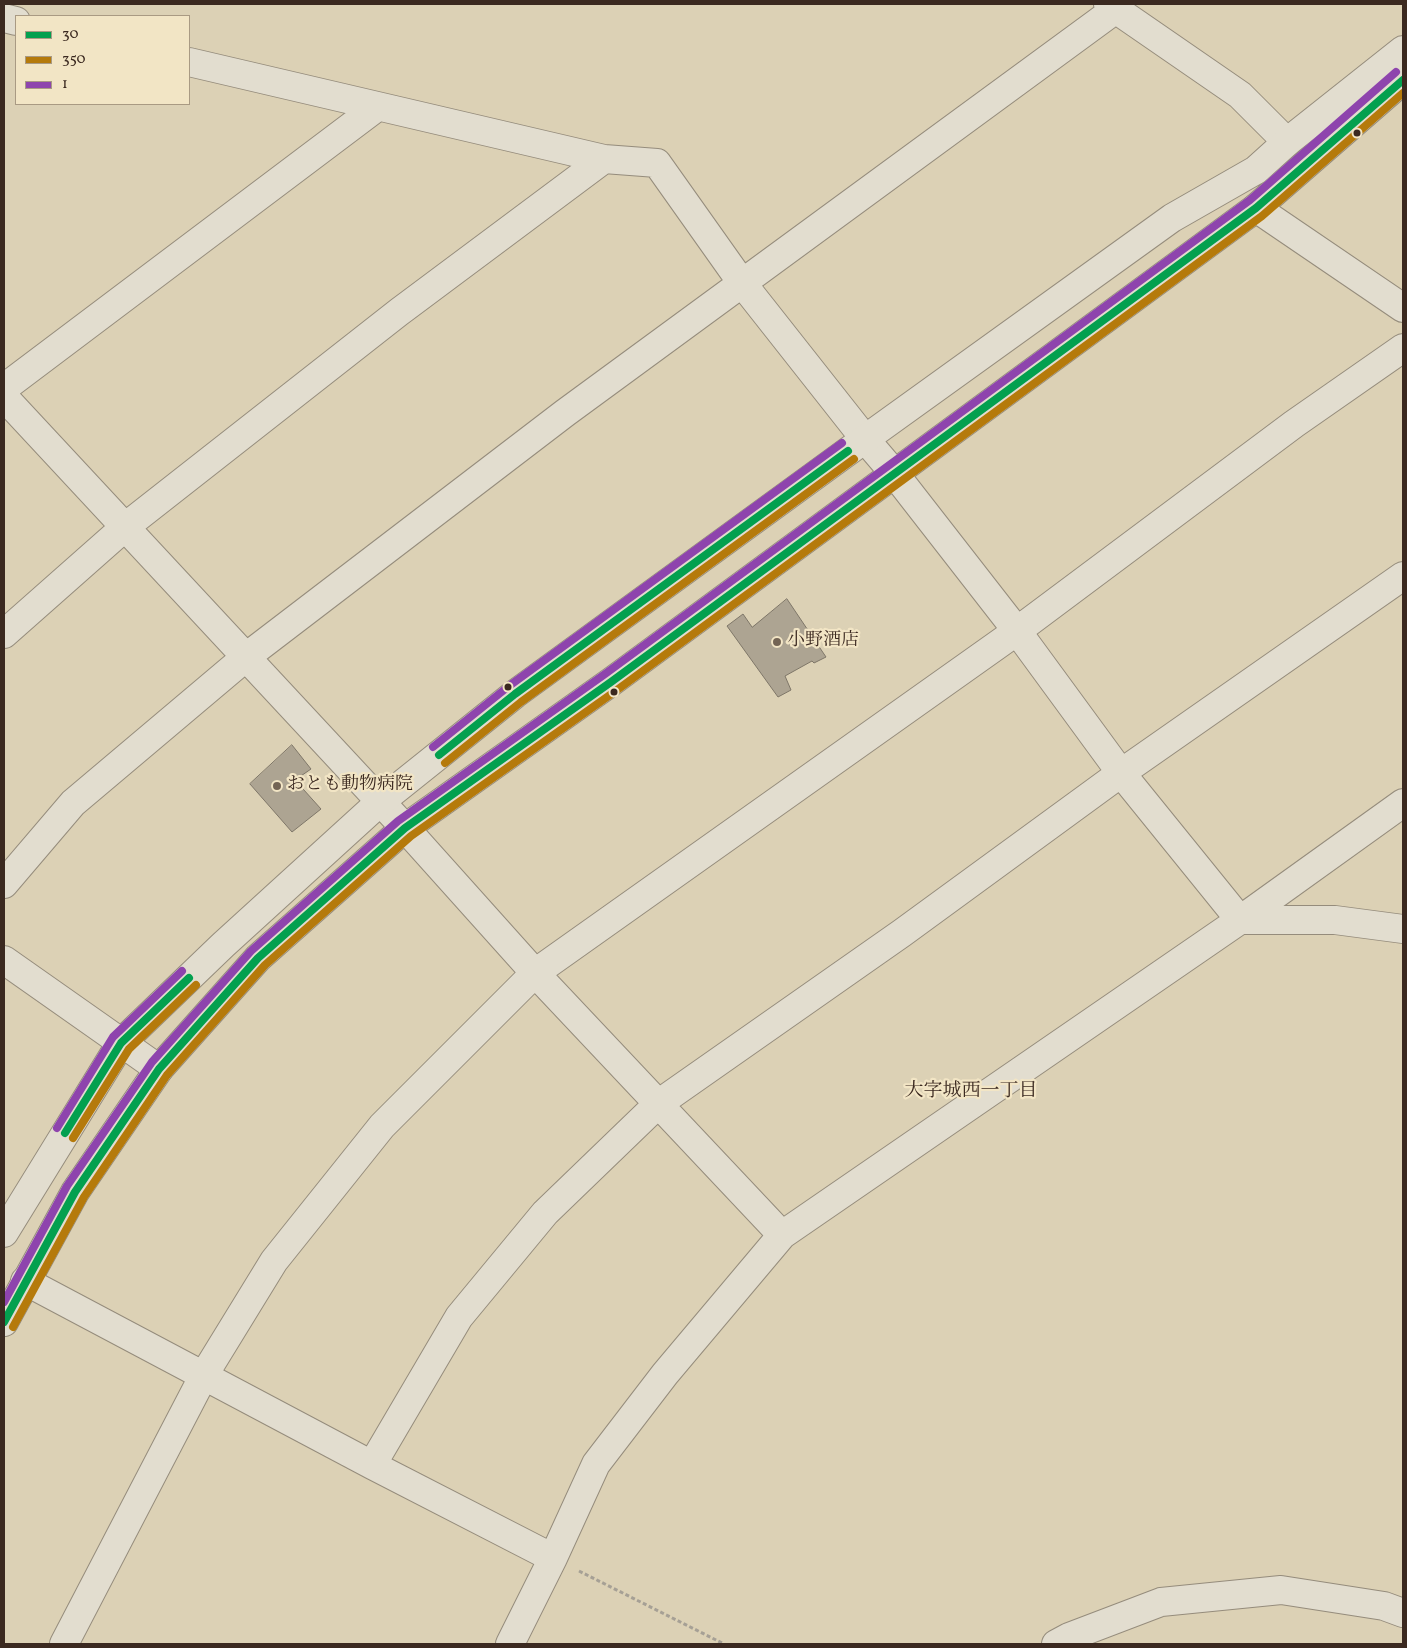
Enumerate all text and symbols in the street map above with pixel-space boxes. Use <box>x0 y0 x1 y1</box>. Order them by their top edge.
legend <box>15 15 190 105</box>
text: 30 <box>62 24 78 45</box>
text: 350 <box>62 49 86 70</box>
text: 1 <box>62 74 68 95</box>
unlabelled marker <box>1352 128 1362 138</box>
place label: 小野酒店 <box>787 631 859 653</box>
marker: 小野酒店 <box>771 636 783 648</box>
unlabelled marker <box>503 682 513 692</box>
unlabelled marker <box>609 687 619 697</box>
place label: おとも動物病院 <box>287 775 413 797</box>
marker: おとも動物病院 <box>271 780 283 792</box>
district label: 大字城西一丁目 <box>905 1082 1037 1104</box>

